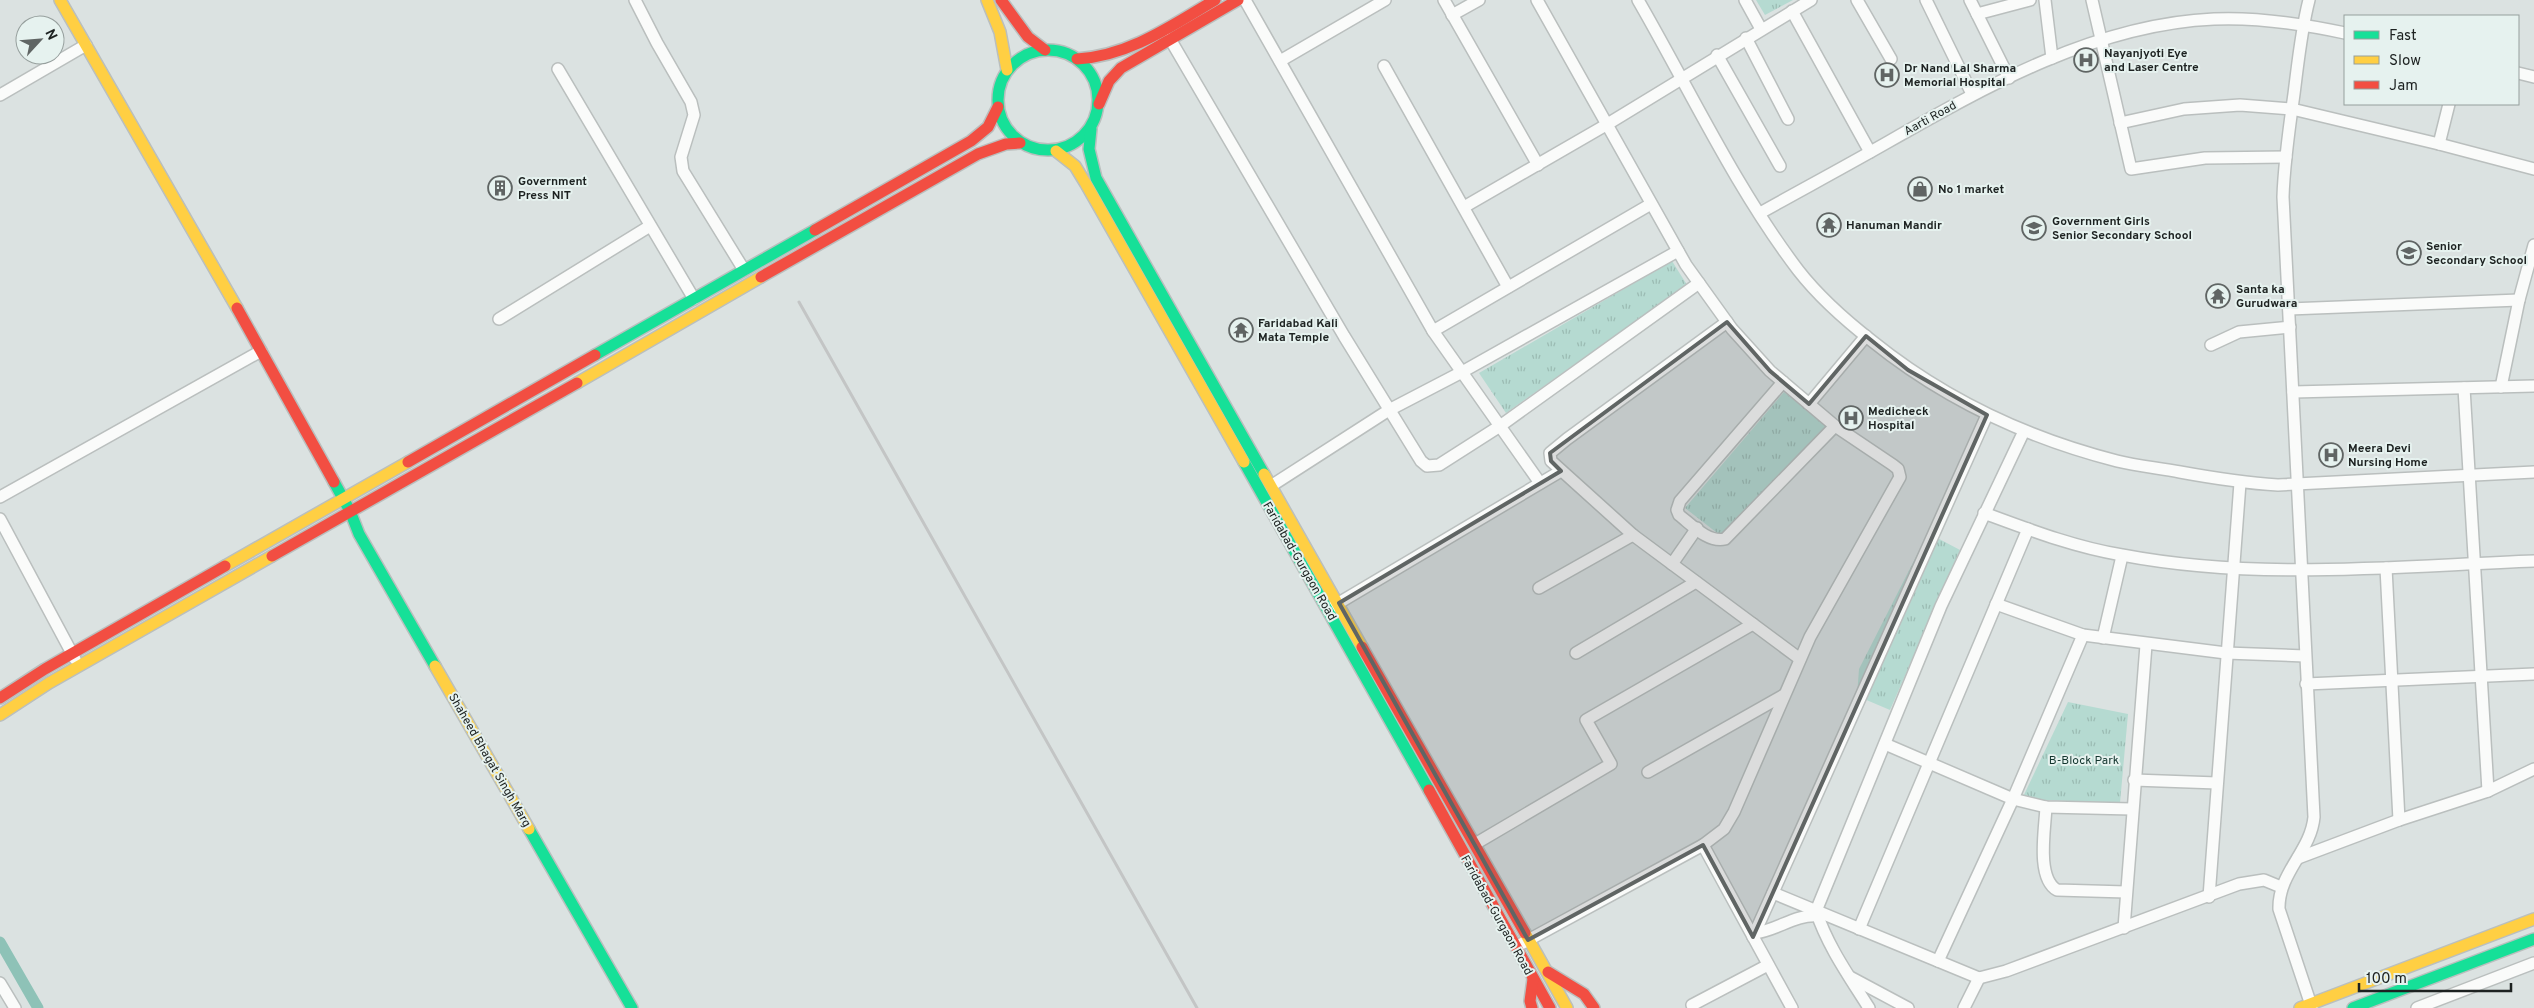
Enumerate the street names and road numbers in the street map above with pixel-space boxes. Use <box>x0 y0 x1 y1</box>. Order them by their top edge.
street label: Aarti Road <box>1902 98 1959 140</box>
street label: Faridabad-Gurgaon Road <box>1259 499 1340 624</box>
street label: Shaheed Bhagat Singh Marg <box>444 691 534 830</box>
street label: Faridabad-Gurgaon Road <box>1456 853 1536 978</box>

